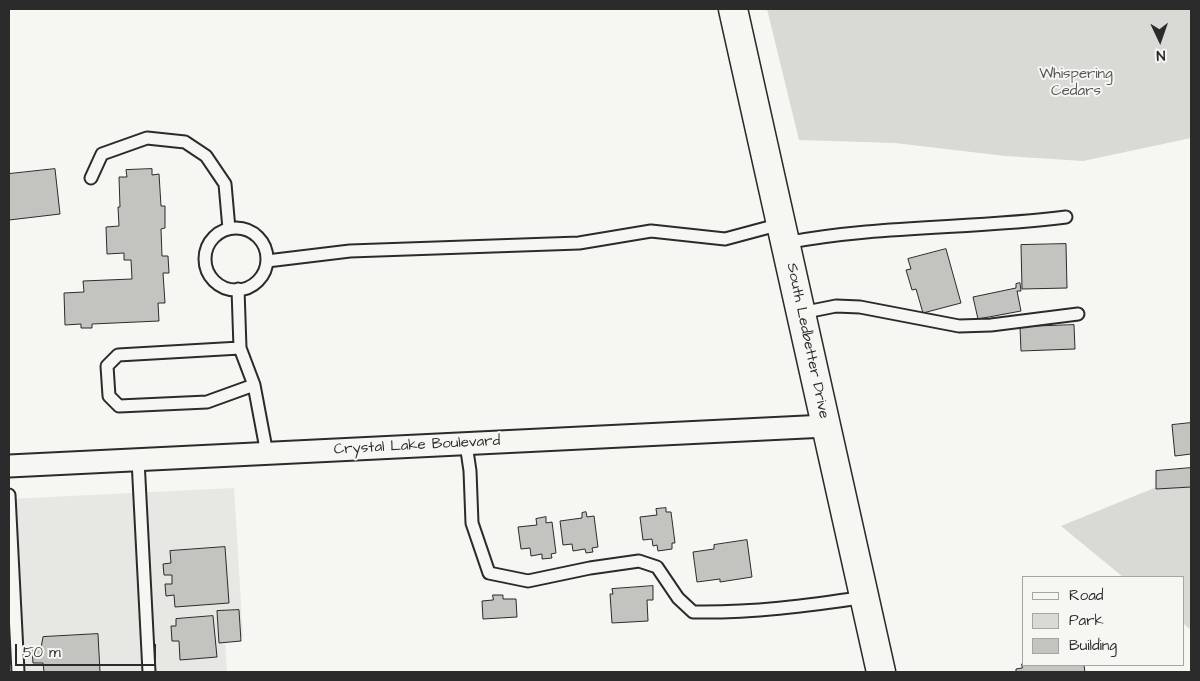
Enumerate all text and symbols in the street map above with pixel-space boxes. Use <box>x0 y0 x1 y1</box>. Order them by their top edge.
north arrow <box>1135 15 1185 65</box>
text: N <box>1156 45 1166 65</box>
park label: Whispering Cedars <box>1039 66 1113 101</box>
street label: South Ledbetter Drive <box>782 262 832 420</box>
street label: Crystal Lake Boulevard <box>333 433 501 459</box>
legend <box>1022 576 1185 666</box>
text: Road <box>1069 585 1103 606</box>
text: Park <box>1069 610 1104 631</box>
scale bar <box>18 634 159 666</box>
text: Building <box>1069 635 1117 656</box>
text: 50 m <box>23 642 61 663</box>

